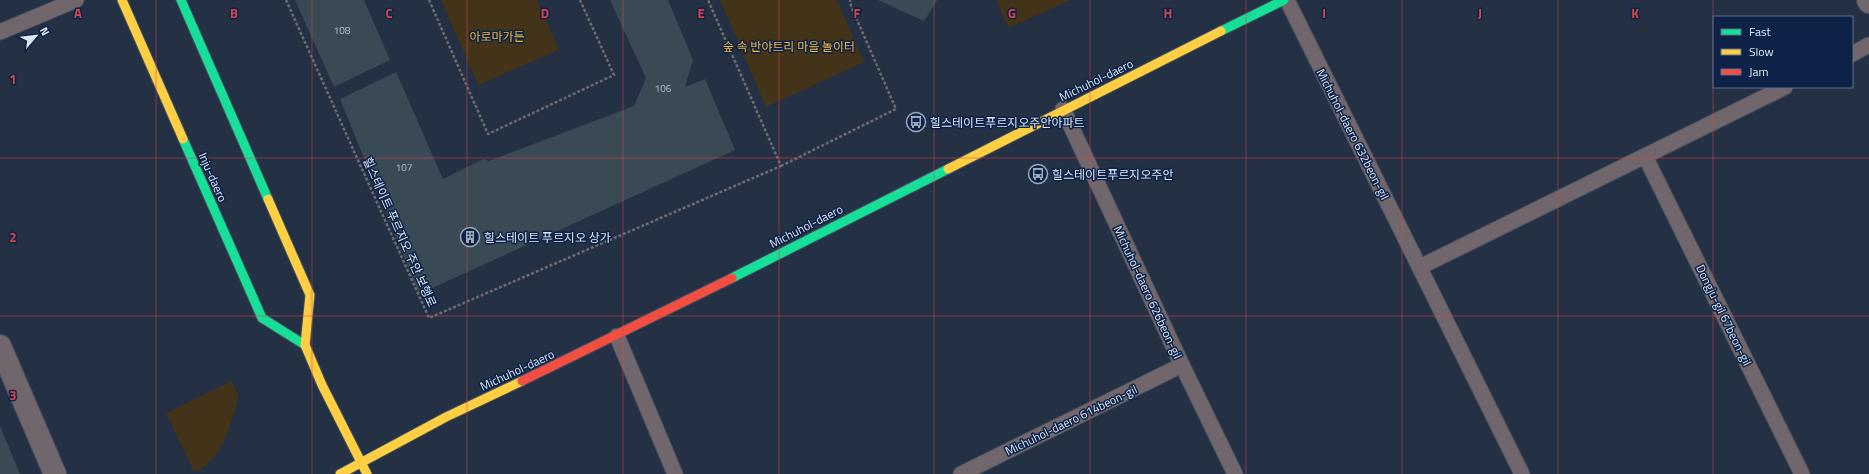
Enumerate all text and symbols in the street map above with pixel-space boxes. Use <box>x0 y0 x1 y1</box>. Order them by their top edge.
text: A <box>74 3 82 23</box>
text: B <box>230 3 238 23</box>
text: C <box>385 3 393 23</box>
text: D <box>541 3 549 23</box>
text: E <box>697 3 705 23</box>
text: F <box>854 3 861 23</box>
text: G <box>1008 3 1016 23</box>
text: H <box>1164 3 1172 23</box>
text: I <box>1322 3 1326 23</box>
text: J <box>1478 3 1482 23</box>
text: K <box>1631 3 1639 23</box>
north arrow <box>16 16 56 56</box>
legend <box>1713 16 1853 88</box>
text: Fast <box>1749 22 1772 41</box>
house number: 108 <box>334 23 351 38</box>
text: N <box>36 24 54 38</box>
park label: 아로마가든 <box>469 27 525 46</box>
park label: 숲 속 반야트리 마을 놀이터 <box>723 37 855 56</box>
text: Slow <box>1749 42 1774 61</box>
street label: Michuhol-daero <box>1056 54 1136 106</box>
text: Jam <box>1749 62 1769 81</box>
street label: Michuhol-daero 632beon-gil <box>1312 65 1394 203</box>
text: 1 <box>9 69 17 89</box>
house number: 106 <box>655 81 672 96</box>
bus stop icon: 힐스테이트푸르지오주안아파트 <box>905 111 927 133</box>
place label: 힐스테이트푸르지오주안아파트 <box>930 113 1085 132</box>
street label: Inju-daero <box>194 149 232 205</box>
street label: 힐스테이트 푸르지오 주안 보행로 <box>358 154 442 310</box>
house number: 107 <box>396 160 412 175</box>
bus stop icon: 힐스테이트푸르지오주안 <box>1027 163 1049 185</box>
place label: 힐스테이트푸르지오주안 <box>1052 165 1173 184</box>
street label: Michuhol-daero <box>766 199 846 253</box>
street label: Michuhol-daero 626beon-gil <box>1109 222 1187 362</box>
building icon: 힐스테이트 푸르지오 상가 <box>459 226 481 248</box>
text: 2 <box>9 227 17 247</box>
place label: 힐스테이트 푸르지오 상가 <box>484 228 611 247</box>
street label: Dongju-gil 67beon-gil <box>1691 261 1757 369</box>
street label: Michuhol-daero <box>477 344 557 396</box>
street label: Michuhol-daero 614beon-gil <box>1002 380 1140 460</box>
text: 3 <box>9 385 17 405</box>

